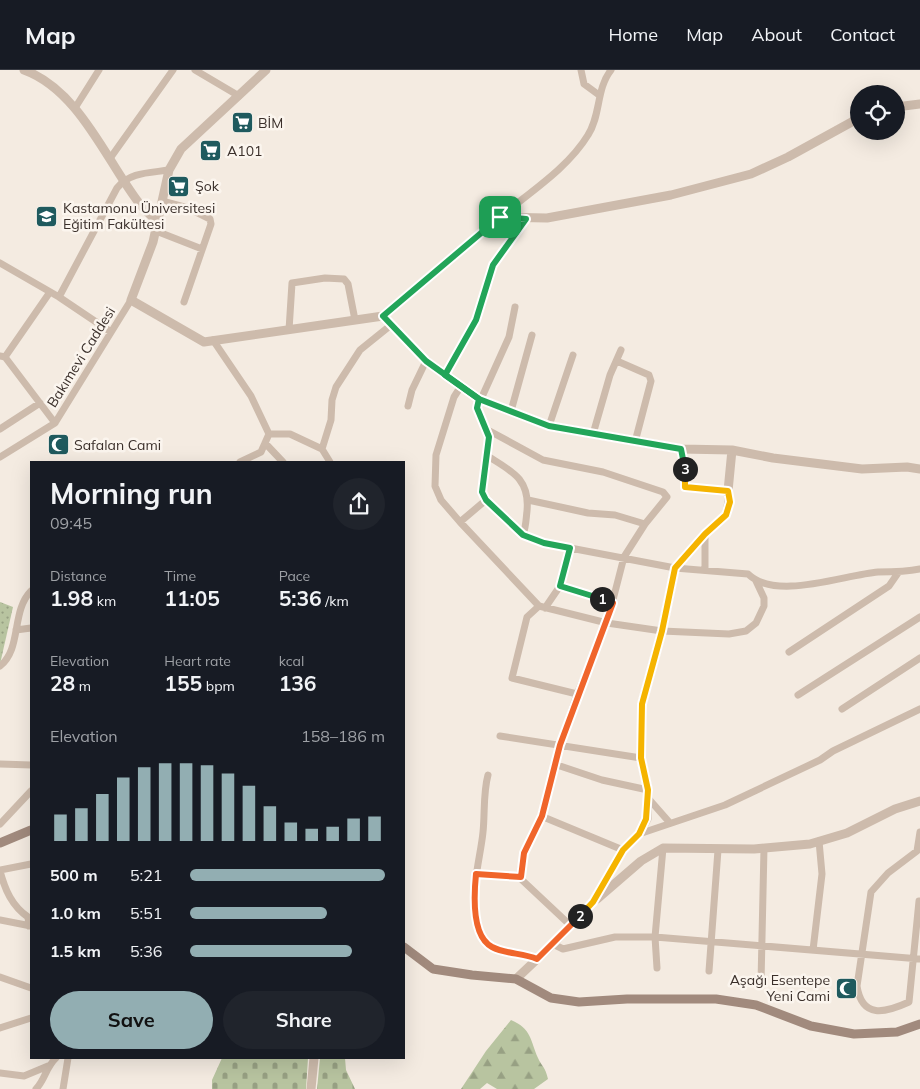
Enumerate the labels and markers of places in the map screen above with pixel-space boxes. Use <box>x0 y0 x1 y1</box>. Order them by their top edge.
supermarket icon: BİM <box>230 111 254 135</box>
place label: BİM <box>258 114 283 132</box>
supermarket icon: A101 <box>199 139 223 163</box>
place label: A101 <box>227 142 263 160</box>
supermarket icon: Şok <box>167 174 191 198</box>
place label: Şok <box>195 177 220 195</box>
pin <box>479 196 521 238</box>
place label: Kastamonu Üniversitesi Eğitim Fakültesi <box>63 199 215 233</box>
school or university icon: Kastamonu Üniversitesi Eğitim Fakültesi <box>35 204 59 228</box>
mosque icon: Safalan Cami <box>46 433 70 457</box>
place label: Safalan Cami <box>74 436 161 454</box>
pin: 3 <box>672 456 698 482</box>
pin: 1 <box>590 586 614 612</box>
pin: 2 <box>568 904 592 928</box>
place label: Aşağı Esentepe Yeni Cami <box>730 971 830 1005</box>
mosque icon: Aşağı Esentepe Yeni Cami <box>834 976 858 1000</box>

